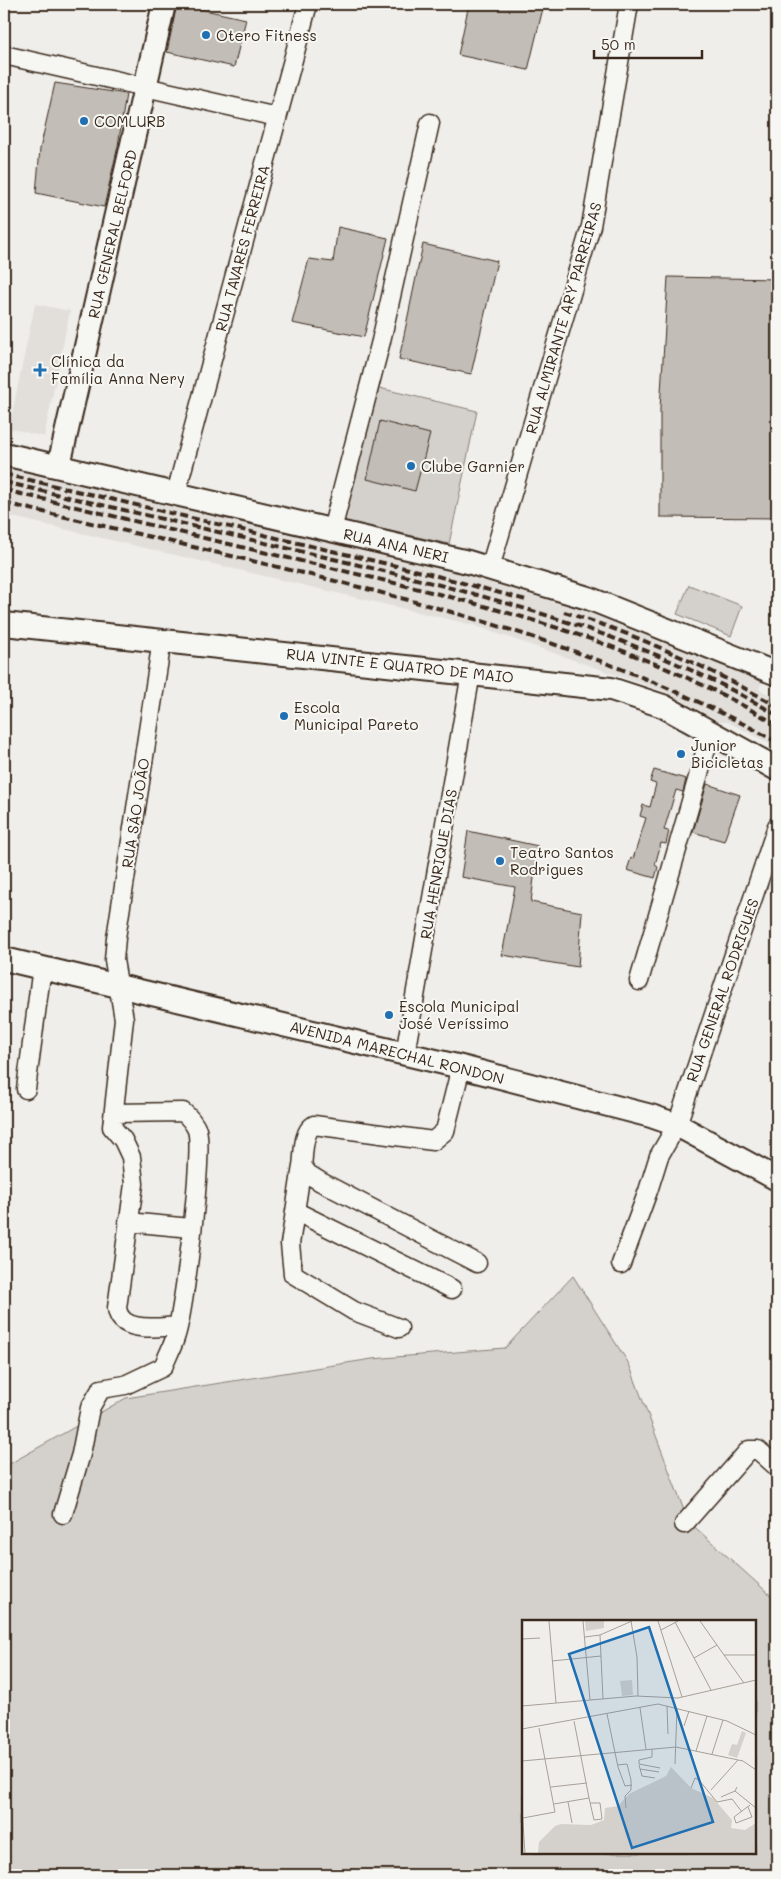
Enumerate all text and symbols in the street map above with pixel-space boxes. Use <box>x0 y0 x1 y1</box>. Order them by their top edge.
place label: Otero Fitness <box>216 25 317 45</box>
scale bar <box>594 28 701 60</box>
marker: Otero Fitness <box>200 29 212 41</box>
text: 50 m <box>601 34 636 54</box>
place label: COMLURB <box>94 111 165 131</box>
marker: COMLURB <box>78 115 90 127</box>
street label: RUA GENERAL BELFORD <box>83 148 141 320</box>
street label: RUA TAVARES FERREIRA <box>210 162 274 334</box>
street label: RUA ALMIRANTE ARY PARREIRAS <box>520 200 606 436</box>
place label: Clínica da Família Anna Nery <box>51 351 185 388</box>
marker: Clínica da Família Anna Nery <box>33 363 47 377</box>
place label: Clube Garnier <box>421 456 525 476</box>
marker: Clube Garnier <box>405 460 417 472</box>
street label: RUA ANA NERI <box>341 523 451 567</box>
street label: RUA VINTE E QUATRO DE MAIO <box>285 643 515 687</box>
place label: Escola Municipal Pareto <box>294 697 419 734</box>
marker: Escola Municipal Pareto <box>278 710 290 722</box>
place label: Junior Bicicletas <box>691 735 763 772</box>
marker: Junior Bicicletas <box>675 748 687 760</box>
street label: RUA SÃO JOÃO <box>116 756 154 869</box>
street label: RUA HENRIQUE DIAS <box>415 787 461 941</box>
place label: Teatro Santos Rodrigues <box>510 842 614 879</box>
marker: Teatro Santos Rodrigues <box>494 855 506 867</box>
street label: RUA GENERAL RODRIGUES <box>681 895 763 1085</box>
place label: Escola Municipal José Veríssimo <box>399 996 519 1033</box>
marker: Escola Municipal José Veríssimo <box>383 1009 395 1021</box>
street label: AVENIDA MARECHAL RONDON <box>288 1016 506 1088</box>
inset map <box>522 1620 756 1854</box>

